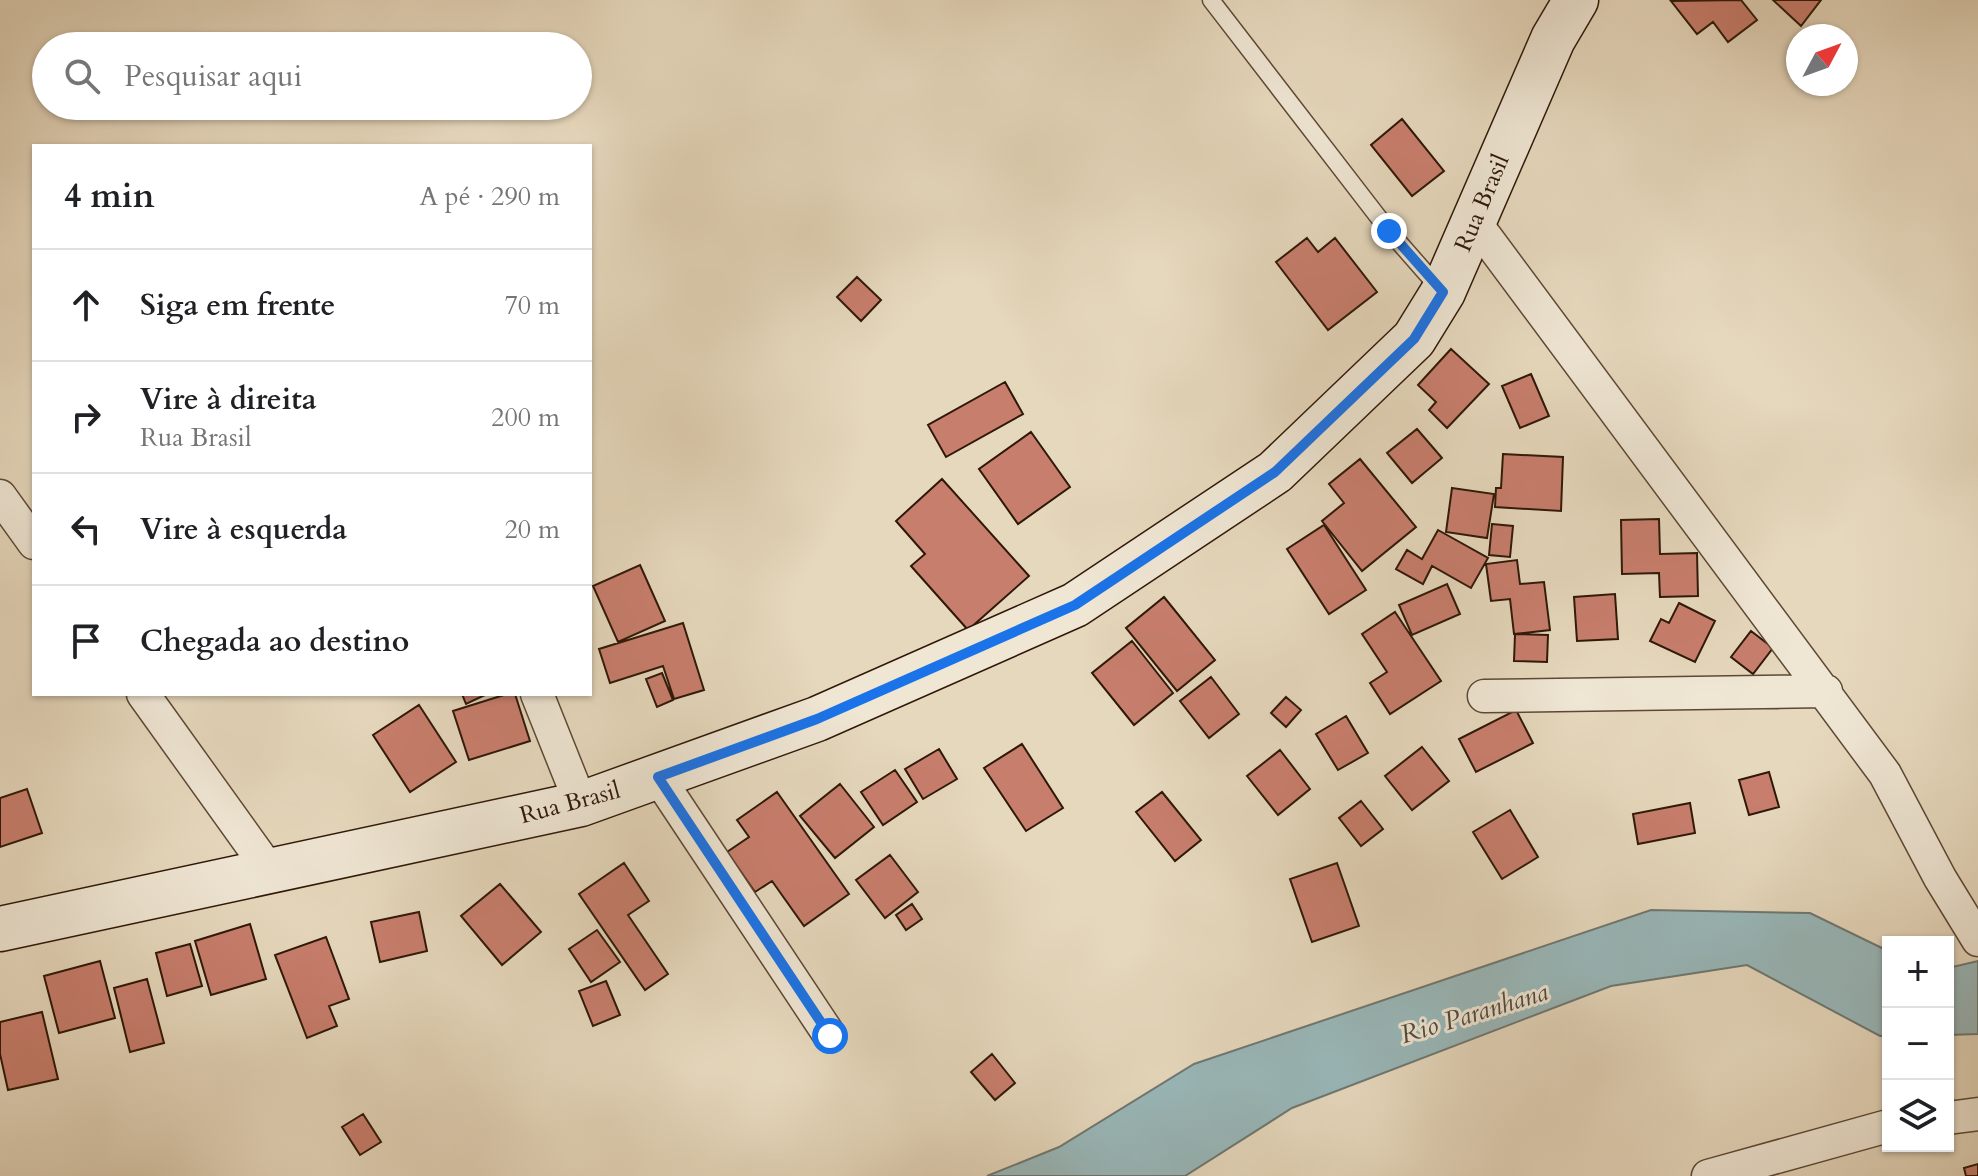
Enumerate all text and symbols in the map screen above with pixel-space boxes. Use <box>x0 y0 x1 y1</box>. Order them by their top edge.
north arrow <box>1786 24 1858 96</box>
search box <box>32 32 592 120</box>
icon: search <box>60 54 104 98</box>
text: Pesquisar aqui <box>124 56 302 97</box>
street label: Rua Brasil <box>1447 149 1517 257</box>
text: 4 min <box>64 173 155 219</box>
text: A pé · 290 m <box>419 179 560 214</box>
route end <box>1371 213 1407 249</box>
icon: ahead <box>64 283 108 327</box>
text: Siga em frente <box>140 285 335 326</box>
text: 70 m <box>504 288 560 323</box>
text: Vire à direita <box>140 379 317 420</box>
icon: right <box>64 395 108 439</box>
text: 200 m <box>491 400 560 435</box>
text: Rua Brasil <box>140 420 252 455</box>
icon: left <box>64 507 108 551</box>
text: Vire à esquerda <box>140 509 347 550</box>
text: 20 m <box>504 512 560 547</box>
icon: arrive <box>64 619 108 663</box>
text: Chegada ao destino <box>140 621 409 662</box>
street label: Rua Brasil <box>516 774 624 832</box>
map controls <box>1882 936 1954 1152</box>
button: + <box>1882 936 1954 1008</box>
water label: Rio Paranhana <box>1396 974 1553 1052</box>
button: − <box>1882 1008 1954 1080</box>
route start <box>812 1018 848 1054</box>
button: layers <box>1882 1080 1954 1152</box>

